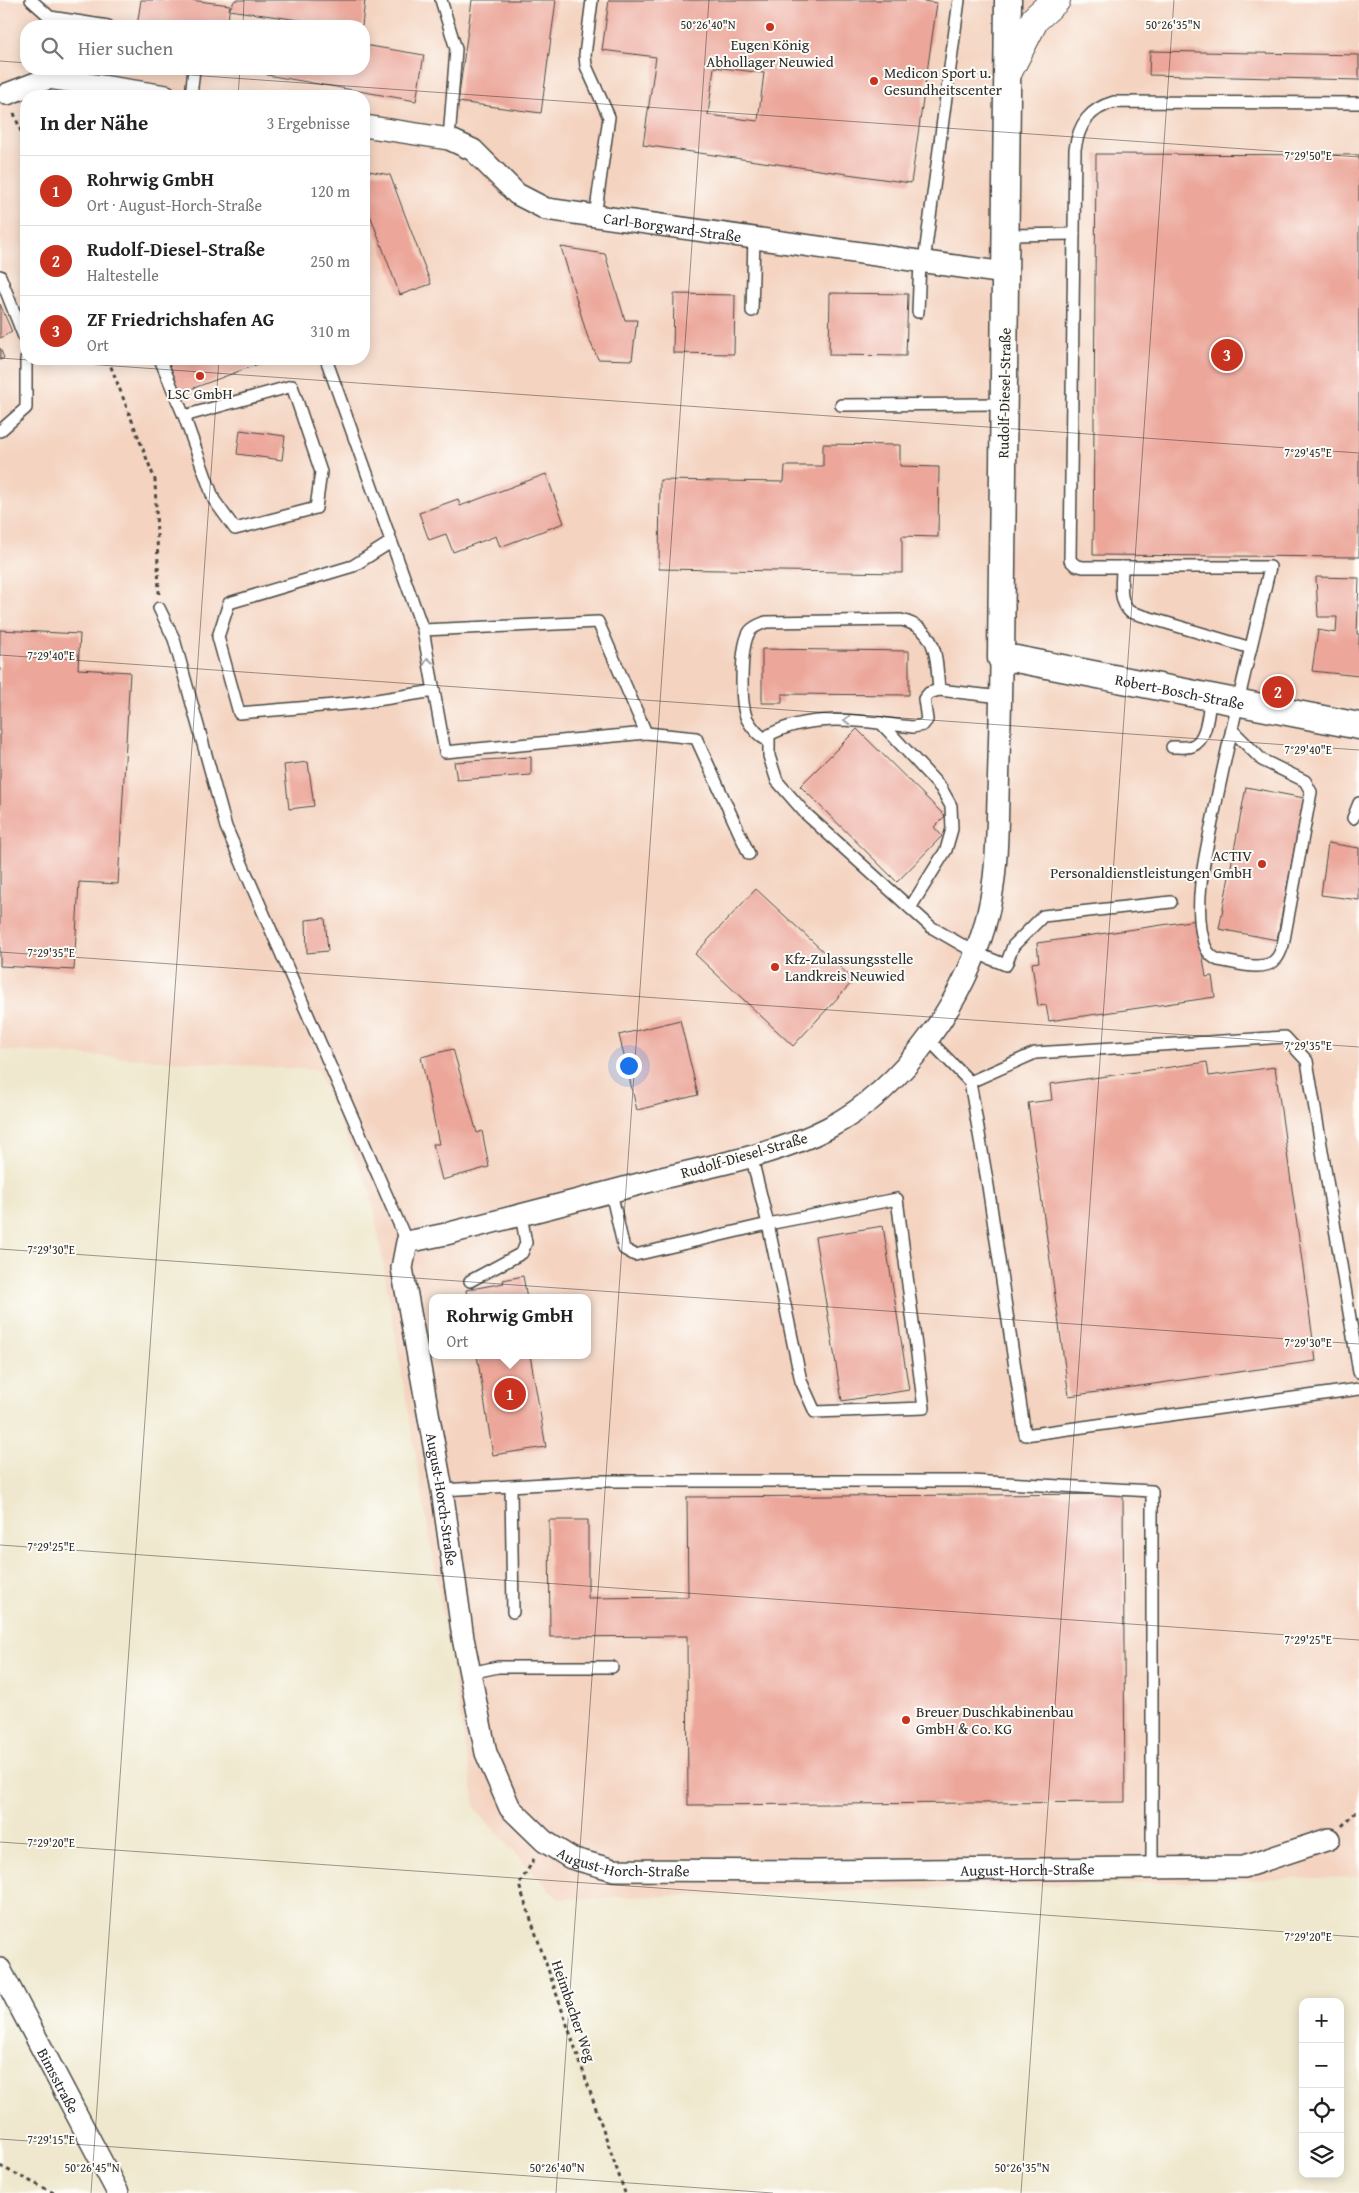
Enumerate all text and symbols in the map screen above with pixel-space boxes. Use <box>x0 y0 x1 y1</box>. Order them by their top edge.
text: 50°26'40"N <box>680 16 736 33</box>
text: 50°26'35"N <box>1145 16 1201 33</box>
search box <box>20 20 370 75</box>
marker: Eugen König Abhollager Neuwied <box>764 21 776 33</box>
icon: search <box>38 34 66 62</box>
text: Hier suchen <box>78 34 173 62</box>
place label: Eugen König Abhollager Neuwied <box>706 34 834 72</box>
place label: Medicon Sport u. Gesundheitscenter <box>884 62 1002 100</box>
marker: Medicon Sport u. Gesundheitscenter <box>868 75 880 87</box>
text: In der Nähe <box>40 107 148 138</box>
text: 3 Ergebnisse <box>267 111 350 135</box>
text: 7°29'50"E <box>1284 147 1332 164</box>
text: Rohrwig GmbH <box>87 165 214 193</box>
text: 1 <box>52 179 60 203</box>
text: 120 m <box>310 179 350 203</box>
text: Ort · August-Horch-Straße <box>87 193 262 217</box>
street label: Carl-Borgward-Straße <box>602 207 743 247</box>
text: Rudolf-Diesel-Straße <box>87 235 265 263</box>
text: 2 <box>52 249 60 273</box>
text: 250 m <box>310 249 350 273</box>
text: Haltestelle <box>87 263 159 287</box>
text: ZF Friedrichshafen AG <box>87 305 274 333</box>
text: 3 <box>52 319 60 343</box>
text: 310 m <box>310 319 350 343</box>
street label: Rudolf-Diesel-Straße <box>992 327 1016 459</box>
text: Ort <box>87 333 109 357</box>
pin: 3 <box>1211 336 1243 374</box>
marker: LSC GmbH <box>194 370 206 382</box>
place label: LSC GmbH <box>168 383 232 404</box>
text: 7°29'45"E <box>1284 444 1332 461</box>
text: 7°29'40"E <box>27 647 75 664</box>
one-way arrow <box>424 656 434 665</box>
street label: Robert-Bosch-Straße <box>1113 668 1246 714</box>
pin: 2 <box>1262 673 1294 711</box>
one-way arrow <box>843 715 851 725</box>
text: 7°29'40"E <box>1284 741 1332 758</box>
place label: ACTIV Personaldienstleistungen GmbH <box>1050 845 1252 883</box>
marker: ACTIV Personaldienstleistungen GmbH <box>1256 858 1268 870</box>
text: 7°29'35"E <box>27 944 75 961</box>
place label: Kfz-Zulassungsstelle Landkreis Neuwied <box>785 948 913 986</box>
marker: Kfz-Zulassungsstelle Landkreis Neuwied <box>769 961 781 973</box>
text: 7°29'35"E <box>1284 1037 1332 1054</box>
your location <box>616 1053 642 1079</box>
street label: Rudolf-Diesel-Straße <box>678 1127 810 1183</box>
text: 7°29'30"E <box>27 1241 75 1258</box>
popup <box>429 1294 591 1359</box>
text: Rohrwig GmbH <box>447 1301 574 1329</box>
text: Ort <box>447 1329 468 1353</box>
text: 7°29'30"E <box>1284 1334 1332 1351</box>
pin: 1 <box>494 1375 526 1413</box>
street label: August-Horch-Straße <box>421 1431 463 1567</box>
text: 7°29'25"E <box>27 1538 75 1555</box>
text: 7°29'25"E <box>1284 1631 1332 1648</box>
place label: Breuer Duschkabinenbau GmbH & Co. KG <box>916 1701 1075 1739</box>
marker: Breuer Duschkabinenbau GmbH & Co. KG <box>900 1714 912 1726</box>
text: 7°29'20"E <box>27 1834 75 1851</box>
street label: August-Horch-Straße <box>553 1842 690 1881</box>
street label: August-Horch-Straße <box>960 1858 1095 1880</box>
text: 7°29'20"E <box>1284 1928 1332 1945</box>
street label: Heimbacher Weg <box>547 1957 601 2065</box>
map controls <box>1299 1998 1344 2178</box>
button: + <box>1299 1998 1344 2043</box>
button: − <box>1299 2043 1344 2088</box>
street label: Bimsstraße <box>33 2044 85 2117</box>
button: locate <box>1299 2088 1344 2133</box>
text: 7°29'15"E <box>27 2131 75 2148</box>
button: layers <box>1299 2133 1344 2178</box>
text: 50°26'45"N <box>64 2159 120 2176</box>
text: 50°26'40"N <box>529 2159 585 2176</box>
text: 50°26'35"N <box>994 2159 1050 2176</box>

